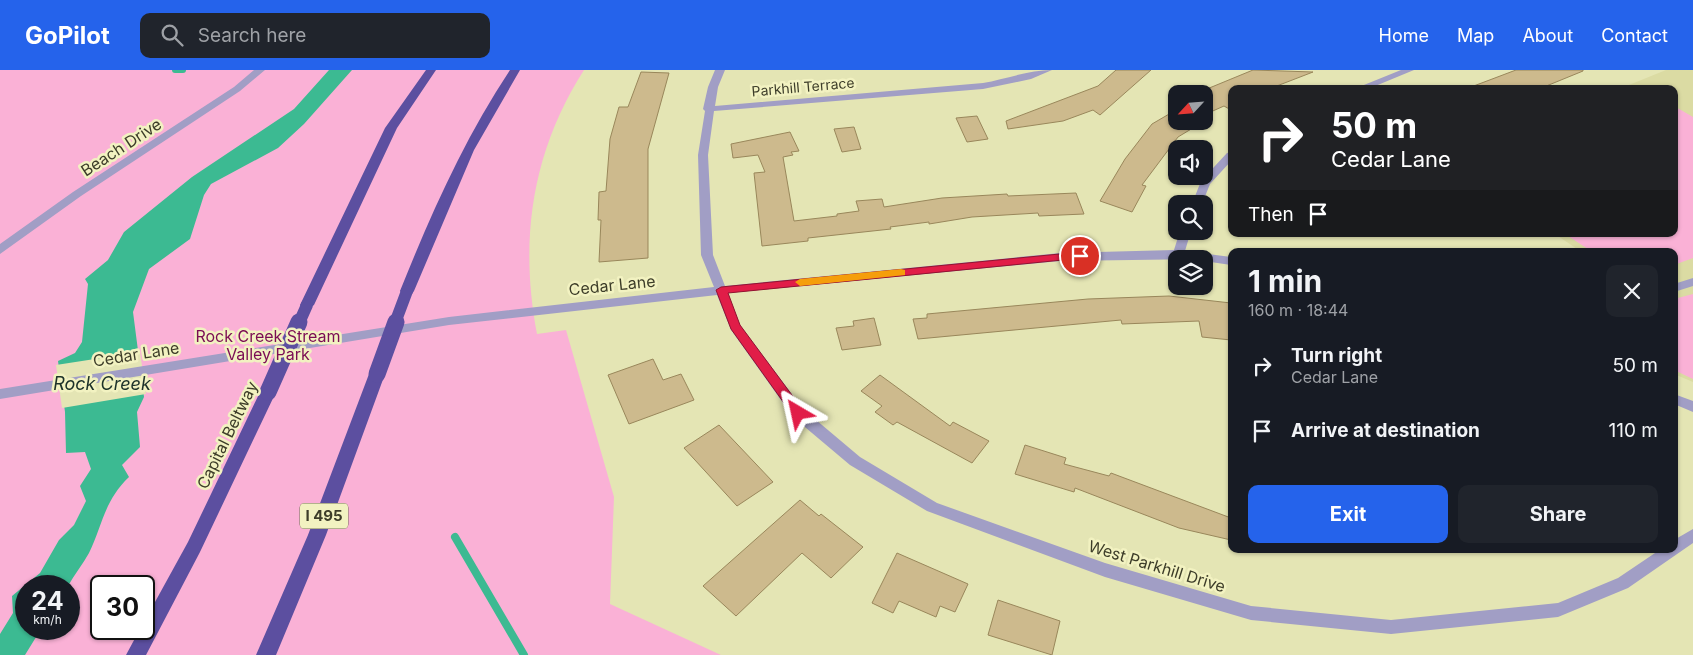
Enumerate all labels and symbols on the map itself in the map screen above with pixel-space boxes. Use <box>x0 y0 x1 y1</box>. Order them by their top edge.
street label: Parkhill Terrace <box>751 74 855 99</box>
north arrow <box>1168 85 1212 130</box>
street label: Beach Drive <box>77 114 165 180</box>
pin <box>1059 235 1101 277</box>
street label: Cedar Lane <box>568 271 656 299</box>
park label: Rock Creek Stream Valley Park <box>195 326 341 364</box>
street label: Cedar Lane <box>91 337 181 371</box>
water label: Rock Creek <box>53 373 152 394</box>
street label: Capital Beltway <box>192 378 262 492</box>
position arrow <box>771 386 823 438</box>
road number: I 495 <box>300 504 348 528</box>
street label: West Parkhill Drive <box>1086 536 1228 596</box>
speed limit sign: 30 <box>90 575 155 640</box>

